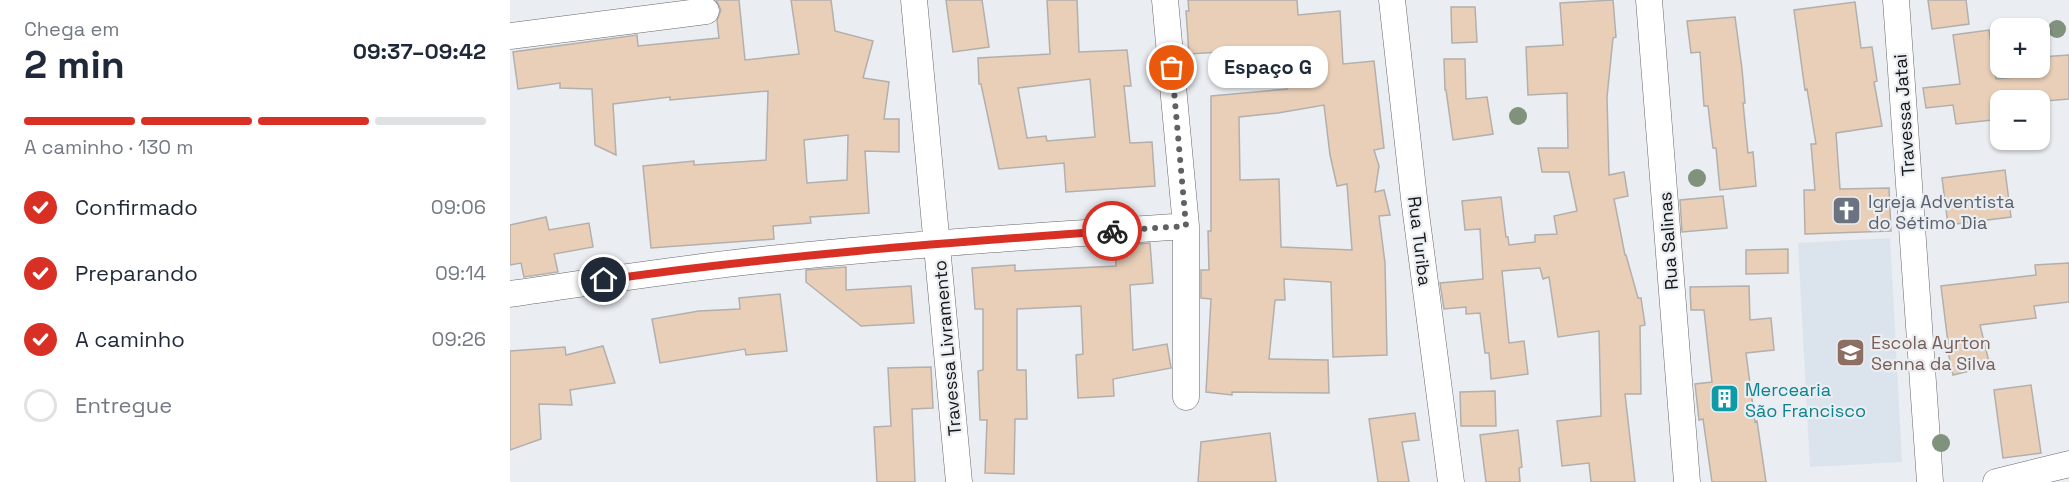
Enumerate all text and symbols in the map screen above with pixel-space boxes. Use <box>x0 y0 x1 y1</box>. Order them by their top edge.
text: Chega em <box>24 16 119 42</box>
map controls <box>1990 18 2050 150</box>
button: + <box>1990 18 2050 78</box>
text: 09:37–09:42 <box>353 37 486 65</box>
text: 2 min <box>24 40 125 89</box>
pin <box>1146 42 1197 93</box>
callout: Espaço G <box>1208 47 1328 89</box>
icon: bag <box>1155 51 1188 84</box>
street label: Travessa Jatai <box>1888 53 1920 177</box>
text: Espaço G <box>1224 54 1312 80</box>
button: − <box>1990 90 2050 150</box>
text: A caminho · 130 m <box>24 134 194 160</box>
place label: Igreja Adventista do Sétimo Dia <box>1868 190 2015 234</box>
icon: check <box>24 191 57 224</box>
street label: Rua Salinas <box>1653 191 1683 291</box>
text: Confirmado <box>75 193 198 221</box>
text: 09:06 <box>431 194 486 220</box>
street label: Rua Turiba <box>1403 195 1437 287</box>
church icon: Igreja Adventista do Sétimo Dia <box>1831 195 1863 227</box>
courier <box>1082 201 1142 261</box>
icon: bike <box>1096 215 1129 248</box>
pin <box>578 254 629 305</box>
icon: check <box>24 257 57 290</box>
text: Preparando <box>75 259 198 287</box>
street label: Travessa Livramento <box>928 259 966 437</box>
text: 09:14 <box>435 260 486 286</box>
icon: home <box>587 263 620 296</box>
icon: check <box>24 323 57 356</box>
text: A caminho <box>75 325 185 353</box>
text: 09:26 <box>432 326 486 352</box>
place label: Escola Ayrton Senna da Silva <box>1871 331 1996 375</box>
school or university icon: Escola Ayrton Senna da Silva <box>1834 336 1866 368</box>
place label: Mercearia São Francisco <box>1745 378 1866 422</box>
building icon: Mercearia São Francisco <box>1708 383 1740 415</box>
text: Entregue <box>75 391 172 419</box>

